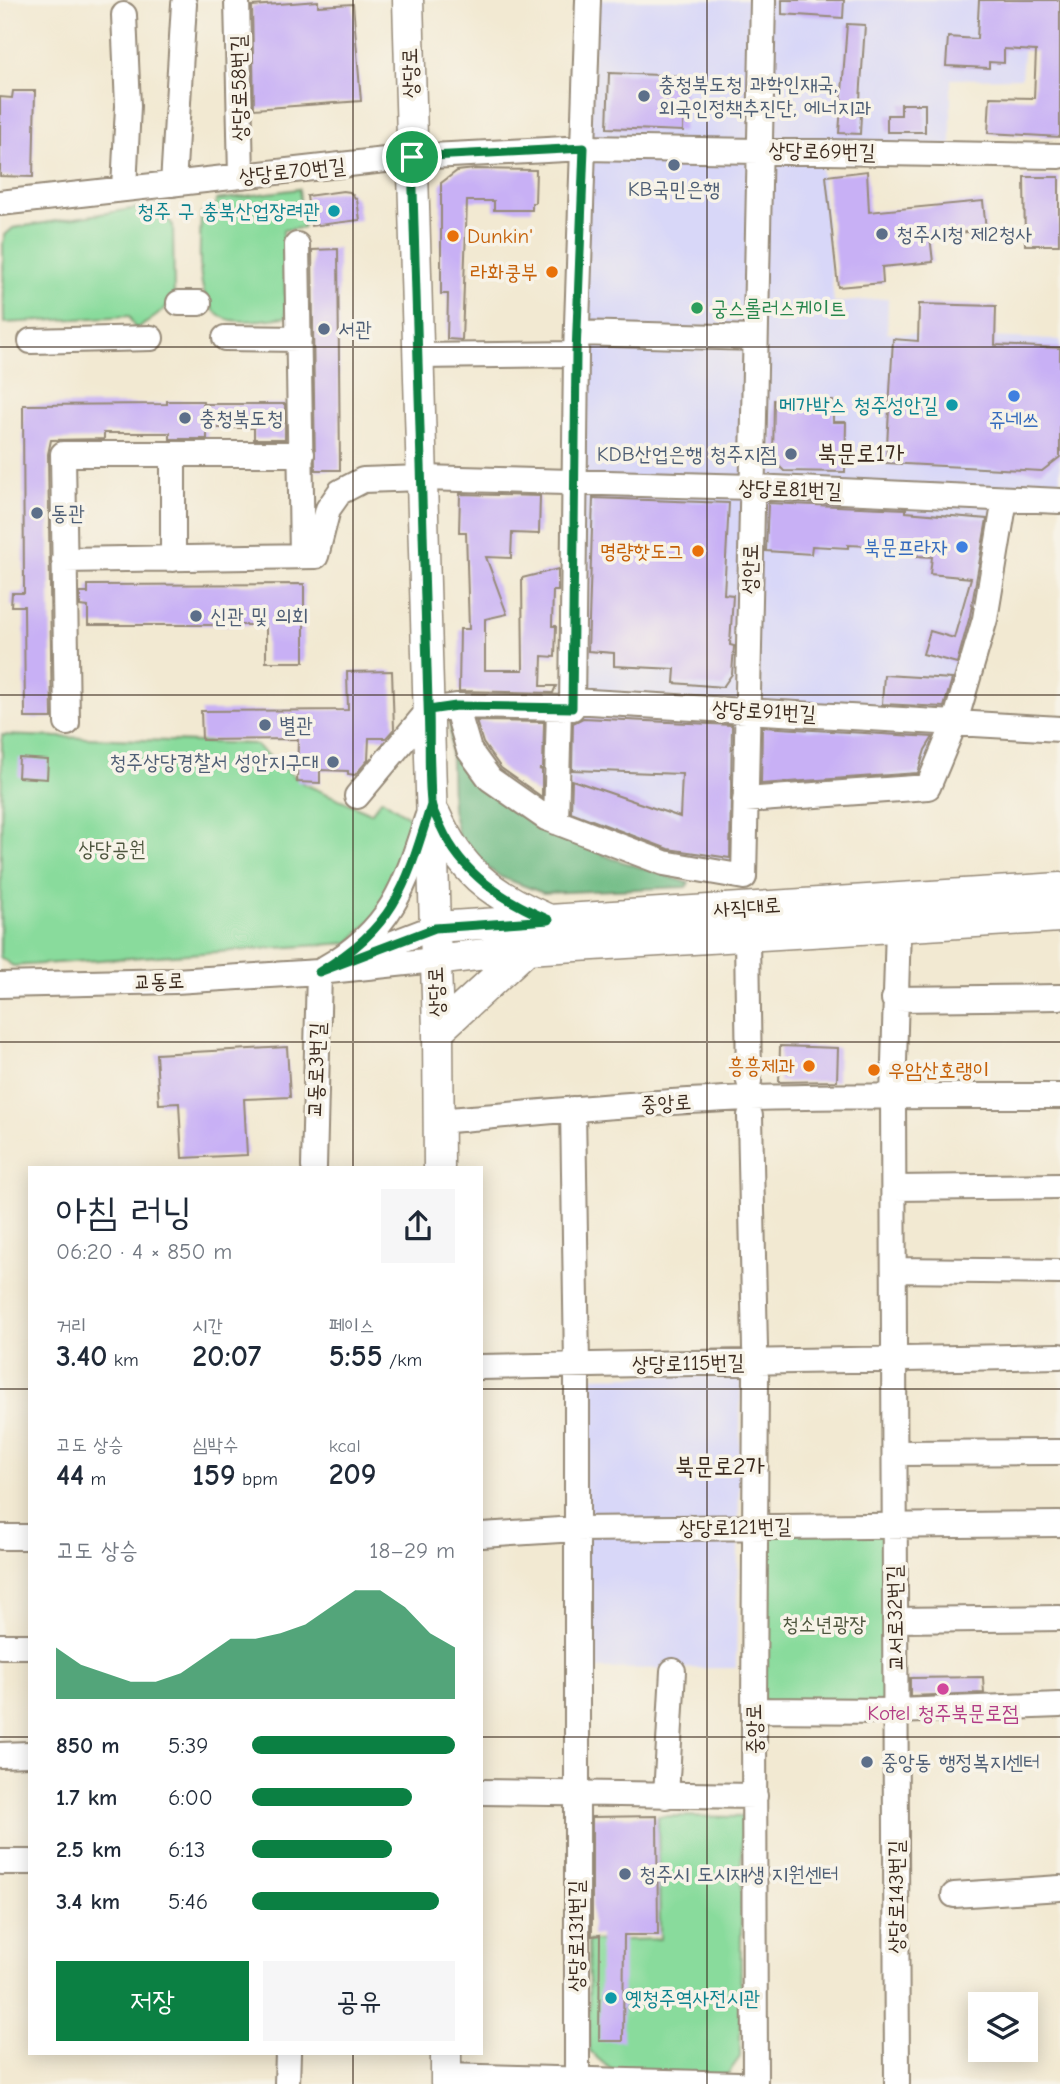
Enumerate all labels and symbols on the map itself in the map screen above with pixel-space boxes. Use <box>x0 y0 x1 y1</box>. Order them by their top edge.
street label: 상당로58번길 <box>226 34 252 142</box>
street label: 상당로 <box>398 47 422 99</box>
place label: 충청북도청 과학인재국, 외국인정책추진단, 에너지과 <box>658 72 871 120</box>
marker: 충청북도청 과학인재국, 외국인정책추진단, 에너지과 <box>636 88 652 104</box>
pin <box>382 127 442 187</box>
street label: 상당로69번길 <box>768 138 876 164</box>
street label: 상당로70번길 <box>237 153 347 189</box>
marker: KB국민은행 <box>666 157 682 173</box>
place label: KB국민은행 <box>628 177 720 201</box>
place label: 청주 구 충북산업장려관 <box>137 199 320 223</box>
marker: 청주 구 충북산업장려관 <box>326 203 342 219</box>
place label: 청주시청 제2청사 <box>896 222 1032 246</box>
place label: Dunkin' <box>467 224 533 248</box>
marker: 청주시청 제2청사 <box>874 226 890 242</box>
marker: Dunkin' <box>445 228 461 244</box>
place label: 라화쿵부 <box>470 260 538 284</box>
marker: 라화쿵부 <box>544 264 560 280</box>
place label: 궁스롤러스케이트 <box>711 296 846 320</box>
marker: 궁스롤러스케이트 <box>689 300 705 316</box>
place label: 서관 <box>338 317 372 341</box>
marker: 서관 <box>316 321 332 337</box>
marker: 쥬네쓰 <box>1006 388 1022 404</box>
place label: 메가박스 청주성안길 <box>779 393 938 417</box>
marker: 메가박스 청주성안길 <box>944 397 960 413</box>
place label: 충청북도청 <box>199 406 284 430</box>
place label: 쥬네쓰 <box>989 408 1039 432</box>
marker: 충청북도청 <box>177 410 193 426</box>
district label: 북문로1가 <box>818 439 904 467</box>
place label: KDB산업은행 청주지점 <box>597 442 777 466</box>
marker: KDB산업은행 청주지점 <box>783 446 799 462</box>
street label: 상당로81번길 <box>738 475 842 503</box>
place label: 동관 <box>51 501 85 525</box>
marker: 동관 <box>29 505 45 521</box>
place label: 북문프라자 <box>864 535 948 559</box>
place label: 명량핫도그 <box>600 539 684 563</box>
marker: 북문프라자 <box>954 539 970 555</box>
marker: 명량핫도그 <box>690 543 706 559</box>
street label: 성안로 <box>738 543 762 595</box>
place label: 신관 및 의회 <box>210 604 309 628</box>
marker: 신관 및 의회 <box>188 608 204 624</box>
street label: 상당로91번길 <box>711 696 817 726</box>
place label: 별관 <box>279 713 313 737</box>
marker: 별관 <box>257 717 273 733</box>
place label: 청주상당경찰서 성안지구대 <box>109 750 319 774</box>
marker: 청주상당경찰서 성안지구대 <box>325 754 341 770</box>
park label: 상당공원 <box>78 837 146 861</box>
street label: 사직대로 <box>712 893 782 921</box>
street label: 상당로 <box>423 966 449 1018</box>
street label: 교동로 <box>133 968 185 994</box>
street label: 교동로3번길 <box>302 1022 330 1118</box>
place label: 흥흥제과 <box>727 1054 795 1078</box>
marker: 흥흥제과 <box>801 1058 817 1074</box>
place label: 우암산호랭이 <box>888 1058 989 1082</box>
marker: 우암산호랭이 <box>866 1062 882 1078</box>
street label: 중앙로 <box>640 1090 692 1116</box>
street label: 상당로115번길 <box>632 1350 745 1376</box>
district label: 북문로2가 <box>675 1452 765 1480</box>
street label: 상당로121번길 <box>679 1514 791 1540</box>
street label: 교서로32번길 <box>882 1565 908 1671</box>
park label: 청소년광장 <box>782 1612 866 1636</box>
marker: Kotel 청주북문로점 <box>935 1681 951 1697</box>
place label: Kotel 청주북문로점 <box>867 1701 1019 1725</box>
street label: 중앙로 <box>742 1703 766 1755</box>
place label: 중앙동 행정복지센터 <box>881 1750 1040 1774</box>
marker: 중앙동 행정복지센터 <box>859 1754 875 1770</box>
street label: 상당로143번길 <box>884 1840 908 1954</box>
place label: 청주시 도시재생 지원센터 <box>639 1862 839 1886</box>
marker: 청주시 도시재생 지원센터 <box>617 1866 633 1882</box>
street label: 상당로131번길 <box>564 1880 588 1992</box>
place label: 옛청주역사전시관 <box>625 1986 760 2010</box>
marker: 옛청주역사전시관 <box>603 1990 619 2006</box>

